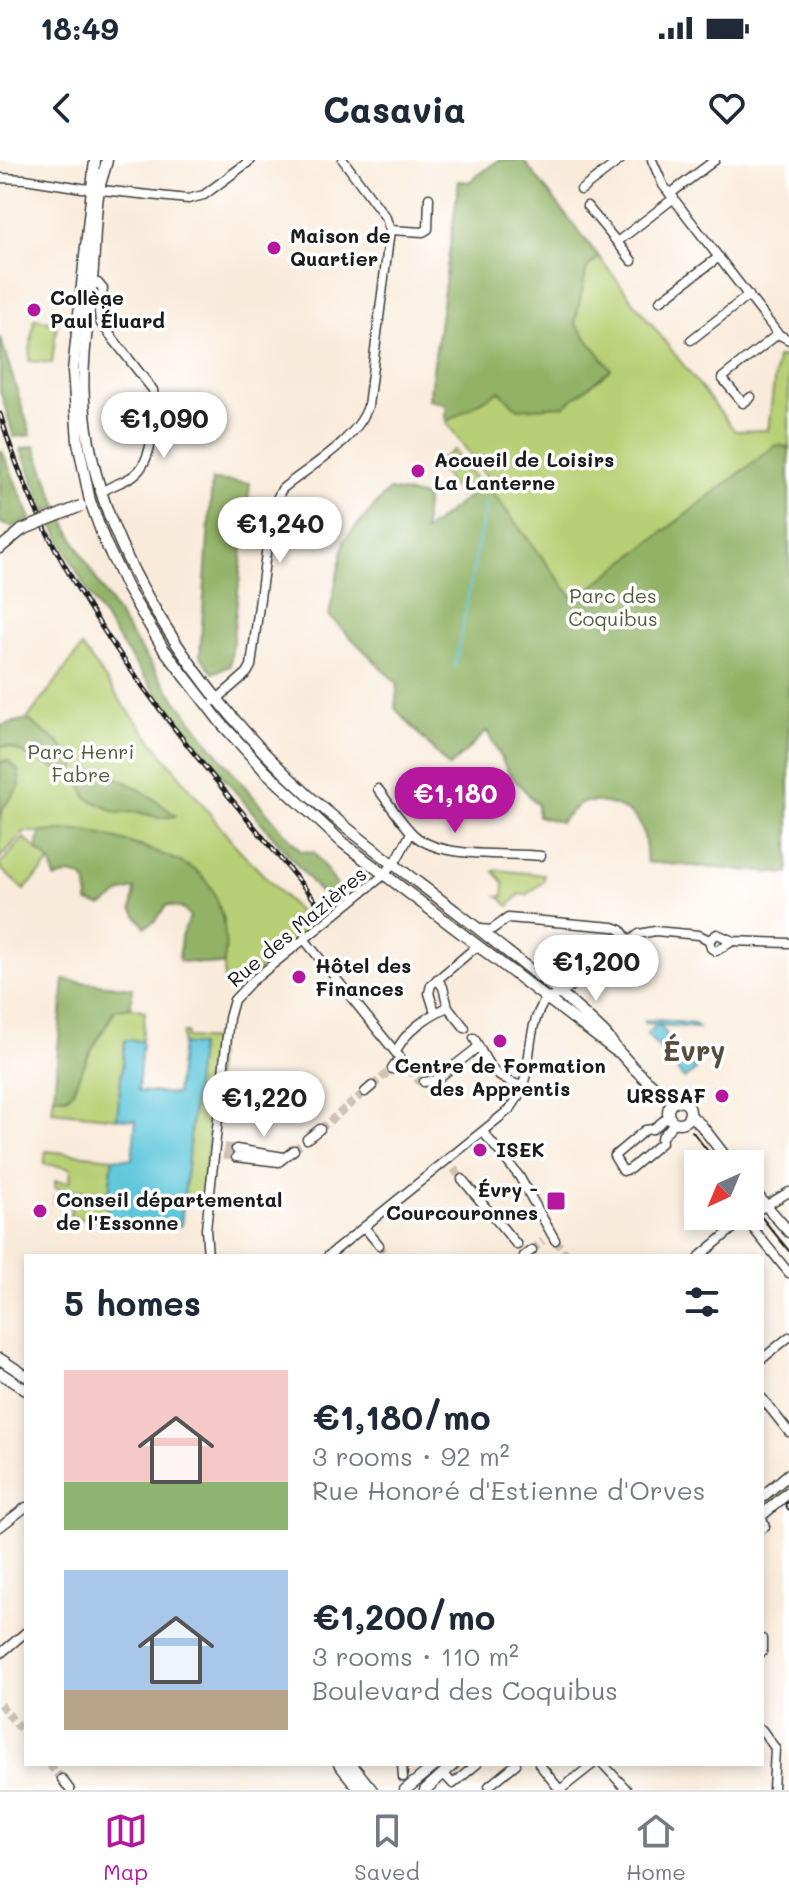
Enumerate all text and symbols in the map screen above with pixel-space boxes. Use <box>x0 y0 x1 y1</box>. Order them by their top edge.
text: 18:49 <box>40 8 118 48</box>
text: Casavia <box>323 85 466 132</box>
icon: back <box>40 86 84 130</box>
icon: heart <box>705 86 749 130</box>
place label: Maison de Quartier <box>290 222 391 271</box>
marker: Maison de Quartier <box>265 239 283 257</box>
place label: Collège Paul Éluard <box>50 284 165 333</box>
marker: Collège Paul Éluard <box>25 301 43 319</box>
pin: €1,090 <box>99 392 229 460</box>
text: €1,090 <box>119 401 209 435</box>
place label: Accueil de Loisirs La Lanterne <box>434 446 614 495</box>
marker: Accueil de Loisirs La Lanterne <box>409 462 427 480</box>
pin: €1,240 <box>215 497 345 565</box>
text: €1,240 <box>236 506 324 540</box>
park label: Parc des Coquibus <box>568 582 658 631</box>
park label: Parc Henri Fabre <box>28 738 134 787</box>
pin: €1,180 <box>390 767 520 835</box>
text: €1,180 <box>413 776 497 810</box>
street label: Rue des Mazières <box>221 860 371 992</box>
pin: €1,200 <box>531 935 661 1003</box>
text: €1,200 <box>552 944 640 978</box>
place label: Hôtel des Finances <box>315 952 411 1001</box>
marker: Hôtel des Finances <box>290 968 308 986</box>
marker: Centre de Formation des Apprentis <box>491 1032 509 1050</box>
district label: Évry <box>663 1032 725 1069</box>
place label: Centre de Formation des Apprentis <box>394 1052 606 1101</box>
pin: €1,220 <box>199 1071 329 1139</box>
text: €1,220 <box>221 1080 307 1114</box>
place label: URSSAF <box>626 1082 706 1108</box>
marker: URSSAF <box>713 1087 731 1105</box>
place label: ISEK <box>496 1136 545 1162</box>
marker: ISEK <box>471 1141 489 1159</box>
north arrow <box>684 1150 764 1230</box>
map controls <box>684 1150 764 1230</box>
place label: Évry - Courcouronnes <box>386 1176 538 1225</box>
place label: Conseil départemental de l'Essonne <box>56 1186 282 1235</box>
marker: Évry - Courcouronnes <box>545 1190 567 1212</box>
marker: Conseil départemental de l'Essonne <box>31 1202 49 1220</box>
text: 5 homes <box>64 1280 201 1325</box>
icon: filters <box>680 1280 724 1324</box>
text: €1,180/mo <box>312 1394 491 1439</box>
icon: home <box>128 1402 224 1498</box>
text: 3 rooms · 92 m² <box>312 1439 510 1473</box>
text: Rue Honoré d'Estienne d'Orves <box>312 1473 705 1507</box>
text: €1,200/mo <box>312 1594 495 1639</box>
icon: home <box>128 1602 224 1698</box>
text: 3 rooms · 110 m² <box>312 1639 519 1673</box>
text: Boulevard des Coquibus <box>312 1673 618 1707</box>
tab: Map <box>103 1809 148 1886</box>
tab: Saved <box>354 1809 420 1886</box>
tab: Home <box>626 1809 686 1886</box>

